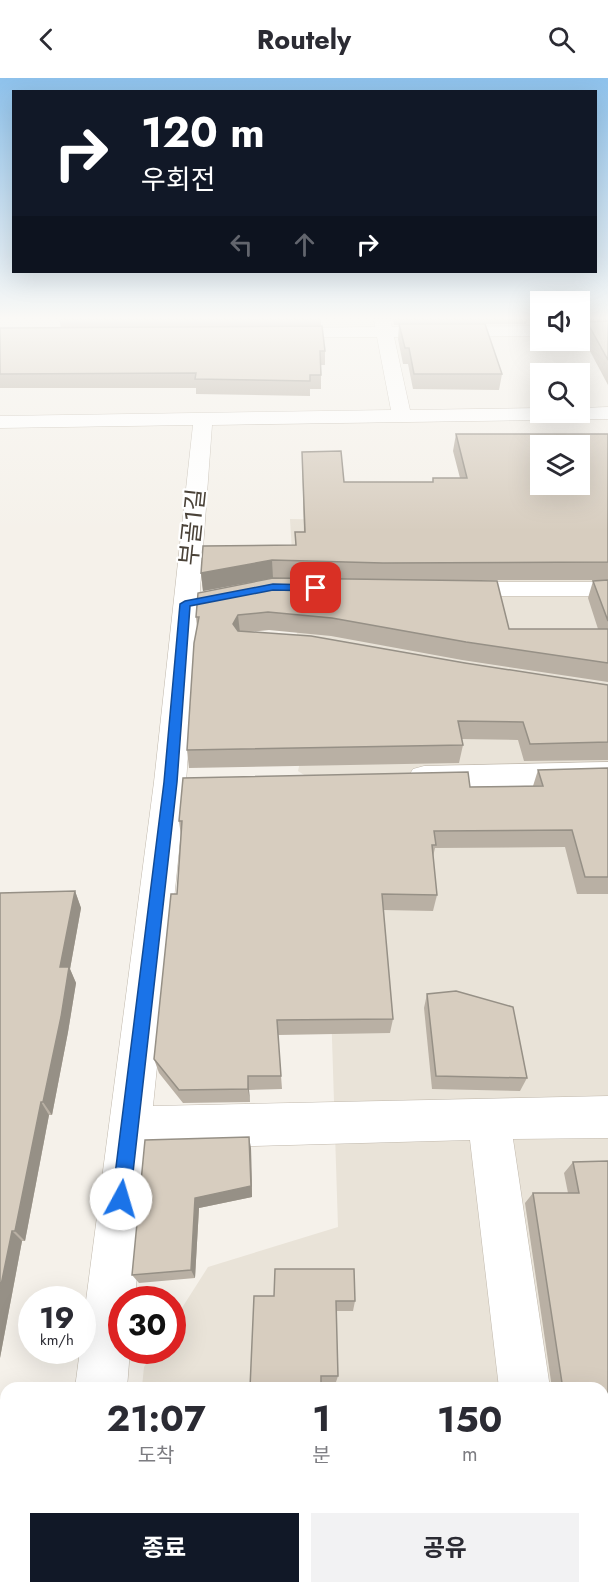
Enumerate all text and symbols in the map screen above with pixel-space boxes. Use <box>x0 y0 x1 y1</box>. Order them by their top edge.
text: Routely <box>257 20 351 59</box>
icon: back <box>30 23 63 56</box>
icon: search <box>545 23 578 56</box>
text: 120 m <box>141 102 265 163</box>
icon: right <box>42 114 120 192</box>
text: 우회전 <box>141 160 216 199</box>
icon: left <box>225 228 258 261</box>
icon: ahead <box>288 228 321 261</box>
icon: right <box>351 228 384 261</box>
map controls <box>530 291 590 495</box>
button: sound <box>530 291 590 351</box>
button: search <box>530 363 590 423</box>
button: layers <box>530 435 590 495</box>
street label: 부골1길 <box>171 487 213 567</box>
pin <box>290 562 341 613</box>
icon: arrive <box>299 571 332 604</box>
position arrow <box>89 1167 153 1231</box>
speed limit sign: 30 <box>108 1286 186 1364</box>
text: 19 <box>39 1296 75 1339</box>
text: km/h <box>40 1329 74 1351</box>
text: 21:07 <box>107 1392 206 1444</box>
text: 1 <box>312 1392 331 1444</box>
text: 150 <box>437 1393 502 1445</box>
text: m <box>462 1440 478 1469</box>
text: 도착 <box>138 1441 174 1470</box>
text: 분 <box>312 1441 331 1470</box>
button: 종료 <box>30 1513 299 1582</box>
button: 공유 <box>311 1513 579 1582</box>

